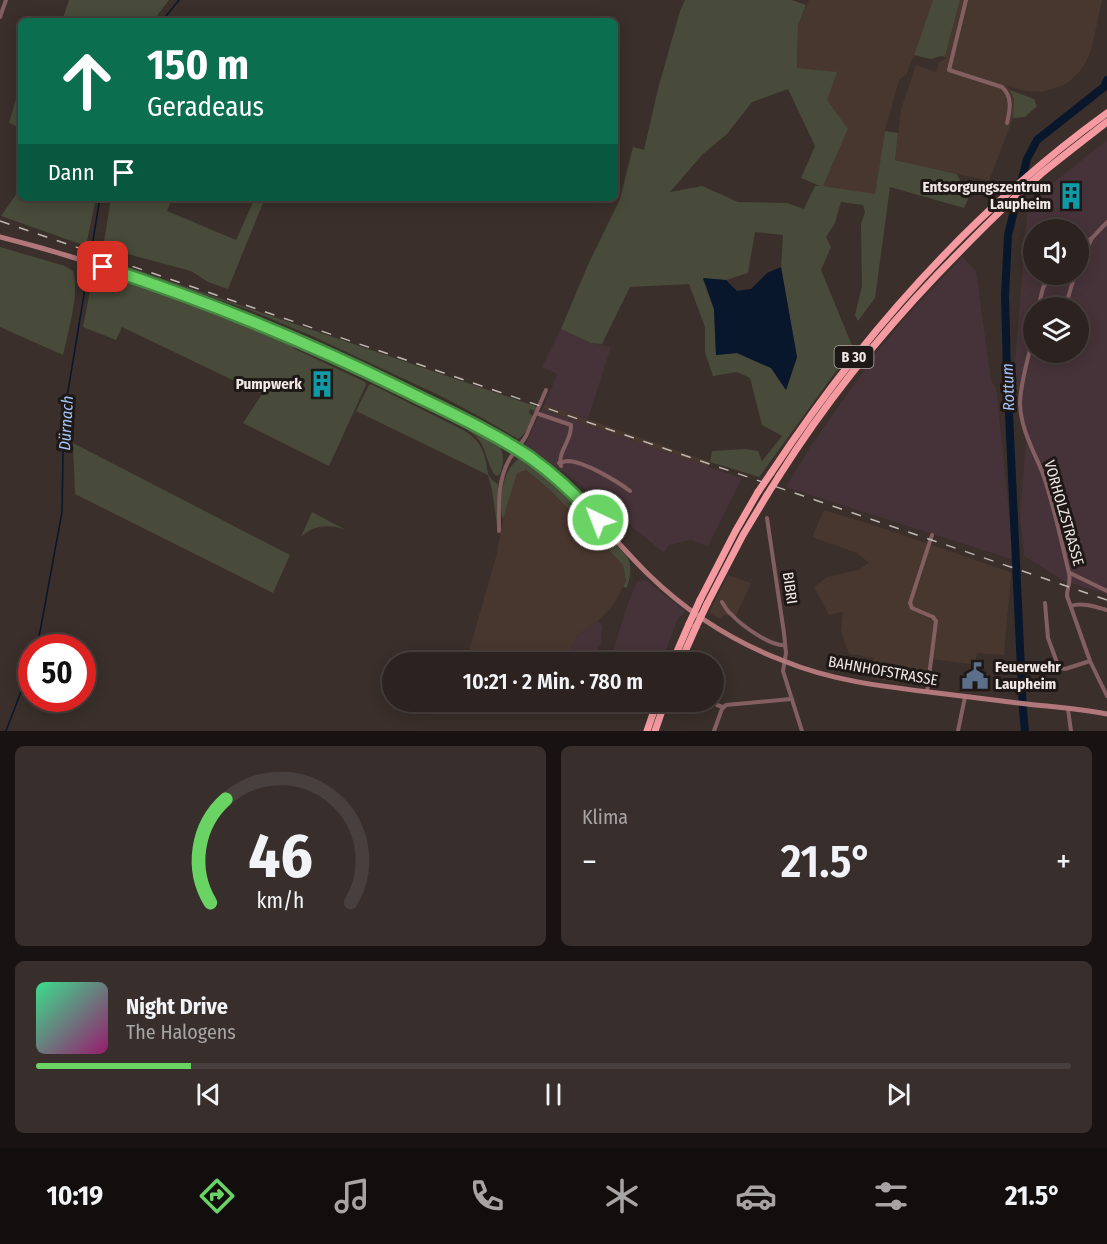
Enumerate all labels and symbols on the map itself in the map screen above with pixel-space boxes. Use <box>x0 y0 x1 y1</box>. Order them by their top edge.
place label: Entsorgungszentrum Laupheim <box>923 178 1051 213</box>
building icon: Entsorgungszentrum Laupheim <box>1056 181 1086 211</box>
pin <box>77 241 128 292</box>
road number: B 30 <box>834 346 874 368</box>
water label: Rottum <box>998 363 1018 411</box>
building icon: Pumpwerk <box>307 369 337 399</box>
place label: Pumpwerk <box>236 375 302 393</box>
water label: Dürnach <box>55 395 77 451</box>
street label: VORHOLZSTRASSE <box>1040 458 1088 568</box>
position arrow <box>566 488 630 552</box>
street label: BIBRI <box>779 571 801 605</box>
speed limit sign: 50 <box>18 634 96 712</box>
street label: BAHNHOFSTRASSE <box>827 653 939 689</box>
place label: Feuerwehr Laupheim <box>995 658 1061 693</box>
public building icon: Feuerwehr Laupheim <box>960 661 990 691</box>

